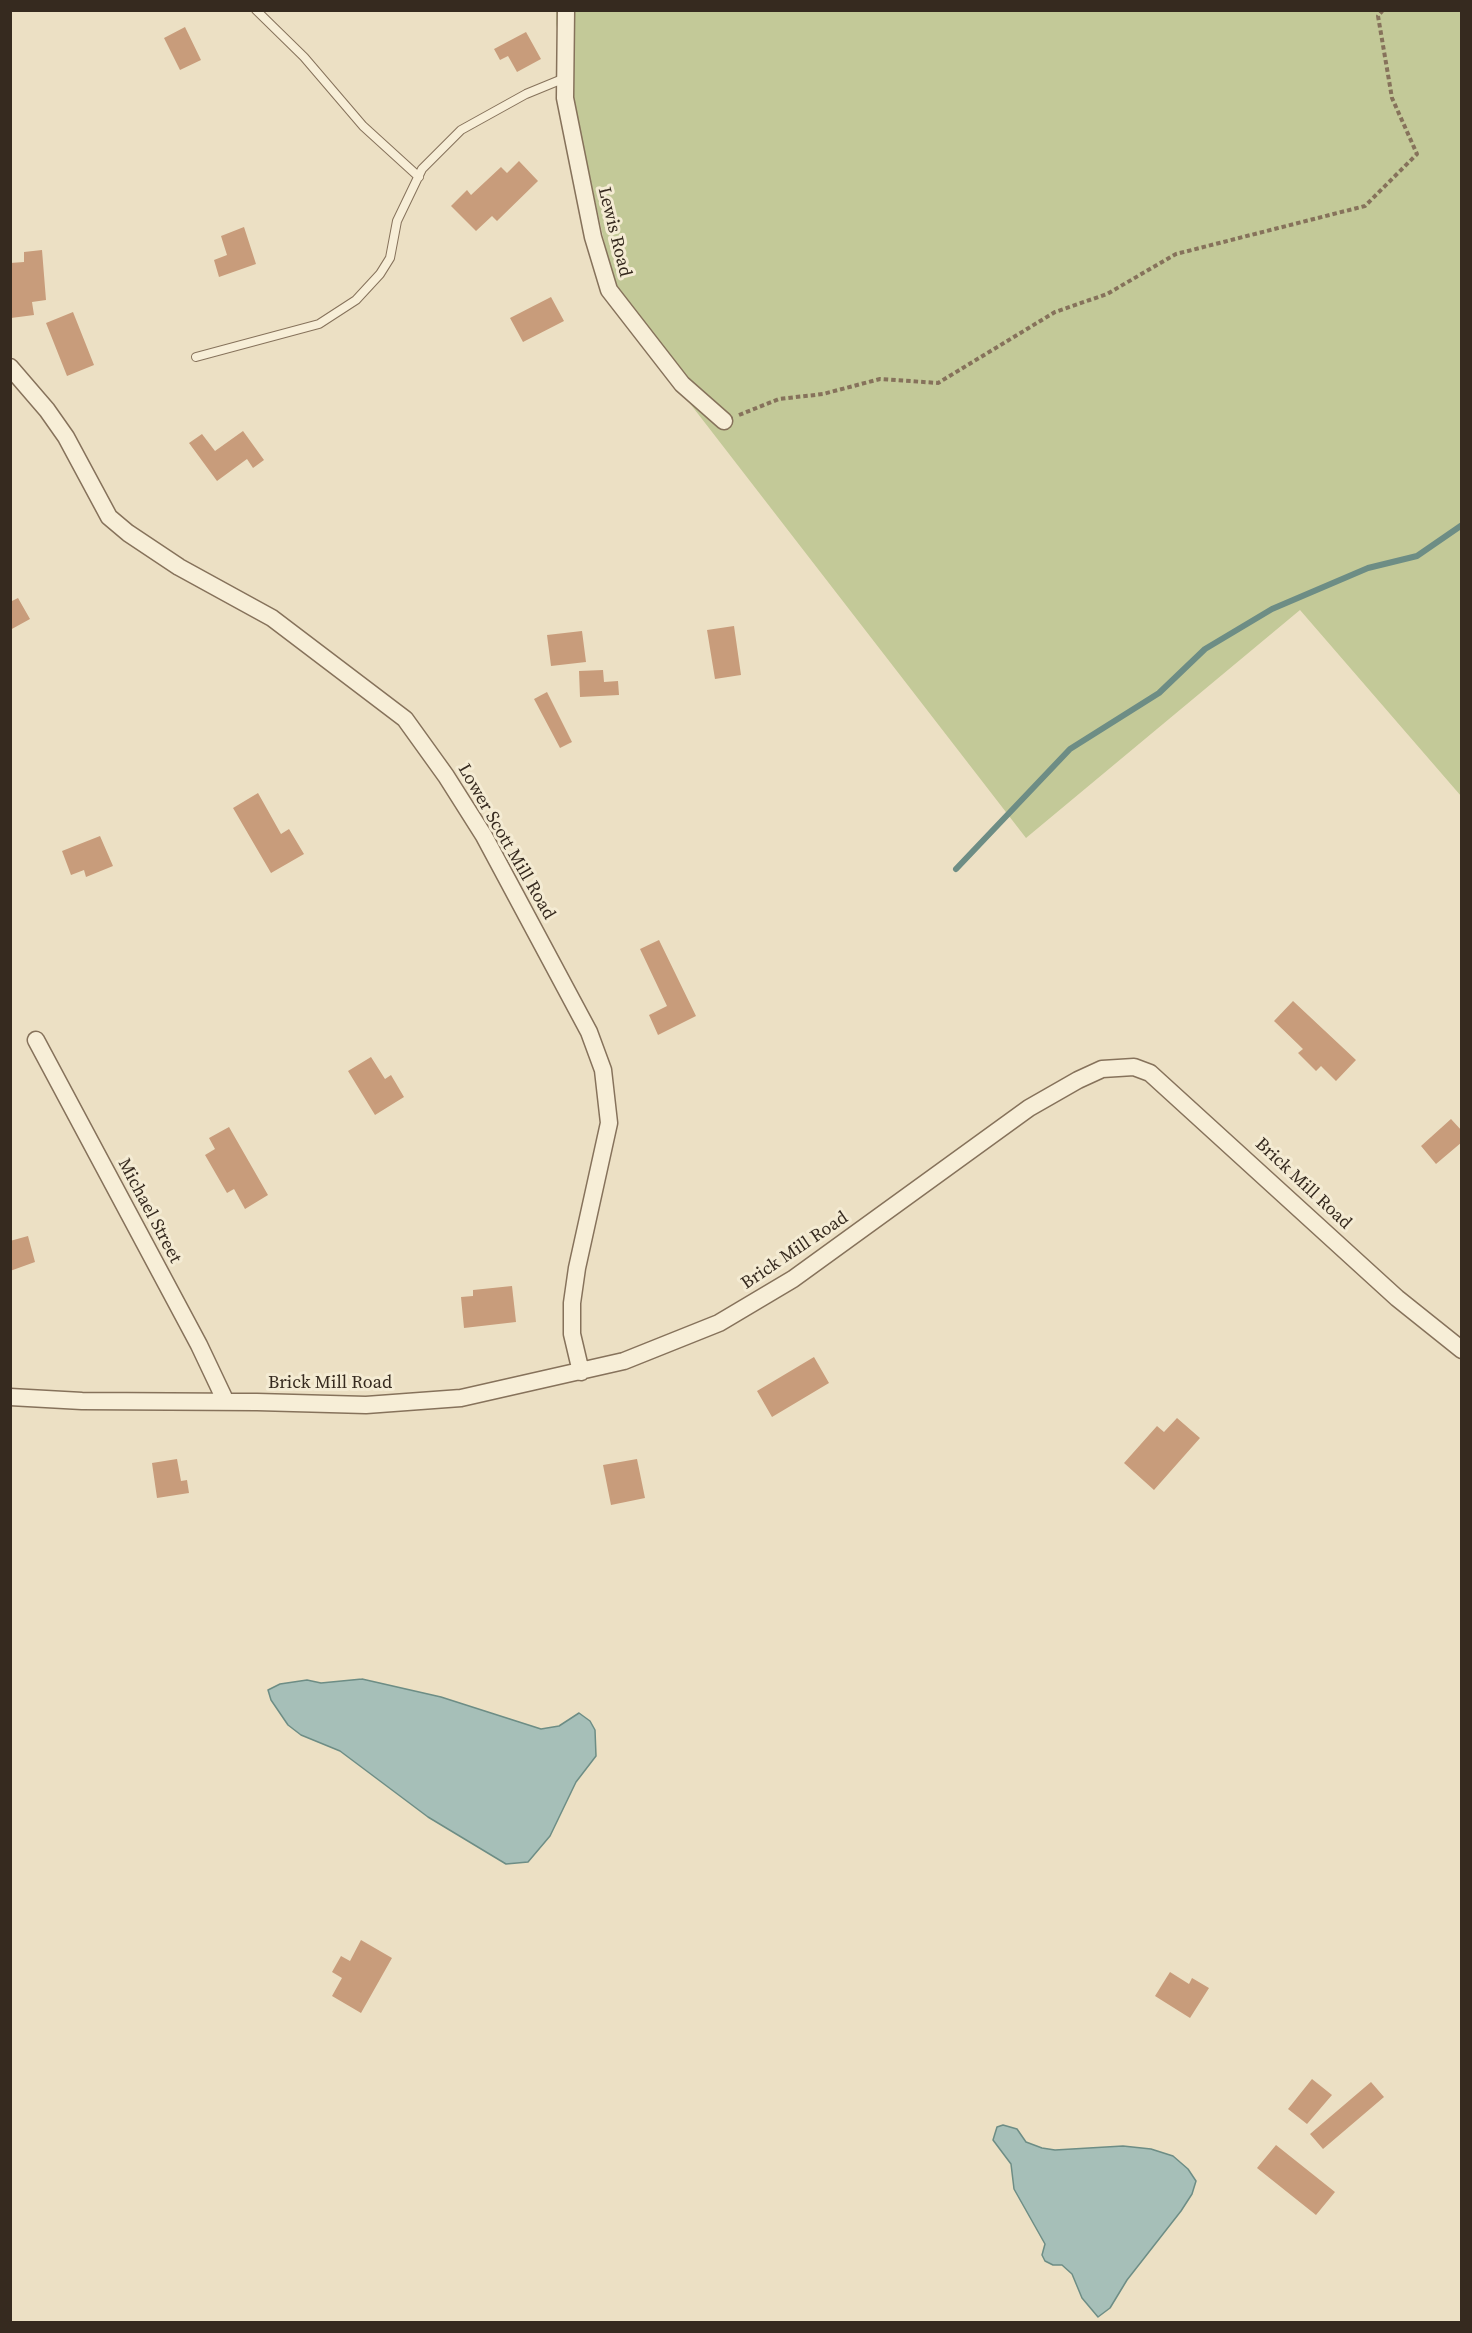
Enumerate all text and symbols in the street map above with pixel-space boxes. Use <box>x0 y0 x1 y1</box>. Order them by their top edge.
street label: Lewis Road <box>592 185 636 279</box>
street label: Lower Scott Mill Road <box>453 760 559 924</box>
street label: Brick Mill Road <box>1250 1134 1356 1234</box>
street label: Michael Street <box>112 1155 186 1267</box>
street label: Brick Mill Road <box>737 1207 853 1295</box>
street label: Brick Mill Road <box>268 1372 392 1394</box>

